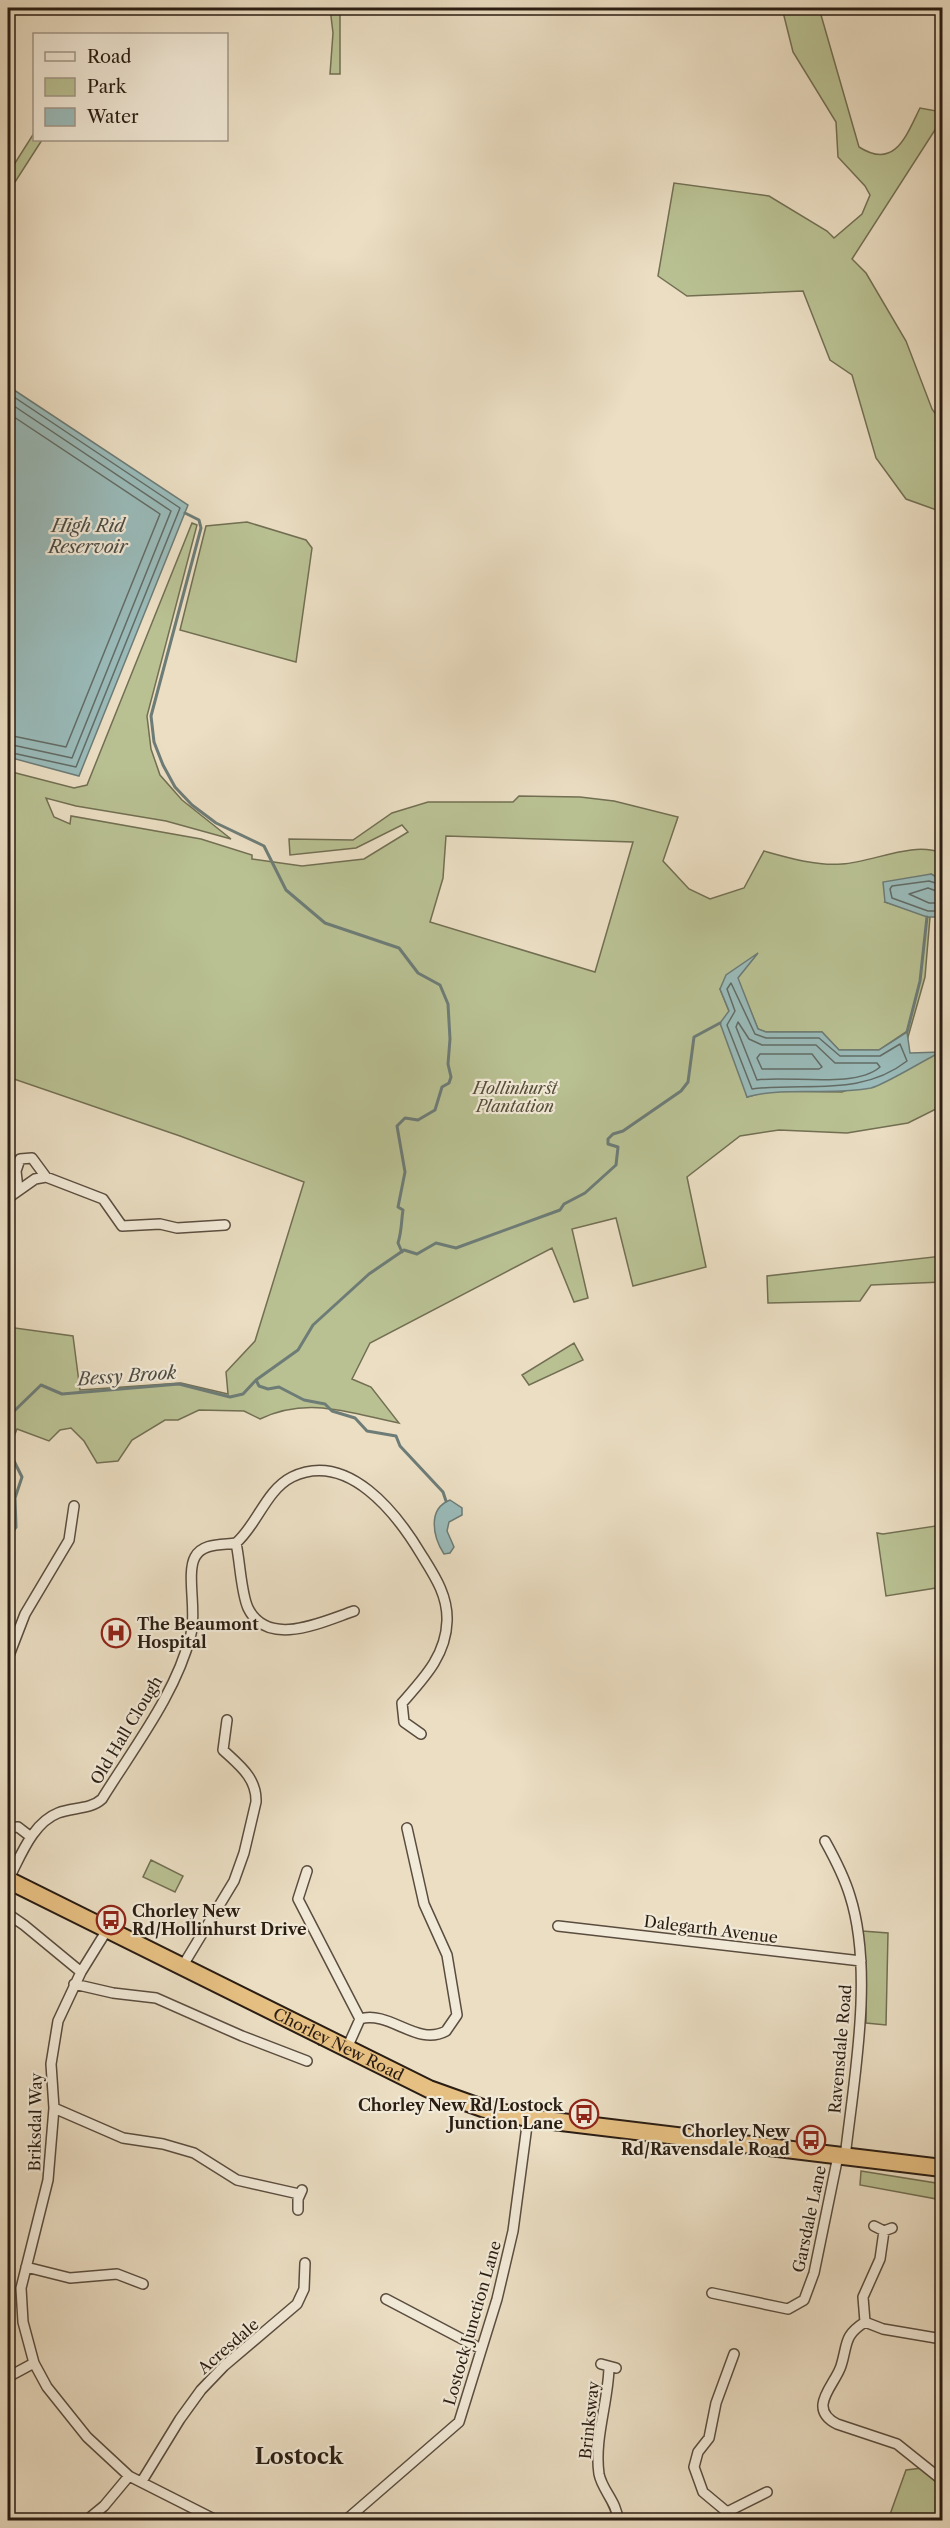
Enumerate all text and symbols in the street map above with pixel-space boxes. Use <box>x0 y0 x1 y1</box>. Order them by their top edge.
legend <box>33 33 228 141</box>
text: Road <box>87 46 132 68</box>
text: Park <box>87 76 128 98</box>
text: Water <box>86 106 139 128</box>
water label: High Rid Reservoir <box>46 515 129 558</box>
park label: Hollinhurst Plantation <box>471 1078 558 1116</box>
water label: Bessy Brook <box>75 1362 178 1391</box>
place label: The Beaumont Hospital <box>137 1614 259 1652</box>
hospital icon: The Beaumont Hospital <box>100 1617 132 1649</box>
street label: Old Hall Clough <box>86 1672 166 1788</box>
place label: Chorley New Rd/Hollinhurst Drive <box>132 1901 307 1939</box>
bus stop icon: Chorley New Rd/Hollinhurst Drive <box>95 1904 127 1936</box>
street label: Dalegarth Avenue <box>643 1911 779 1947</box>
street label: Ravensdale Road <box>824 1983 856 2114</box>
street label: Chorley New Road <box>270 2003 407 2085</box>
street label: Briksdal Way <box>24 2071 46 2171</box>
place label: Chorley New Rd/Lostock Junction Lane <box>358 2095 563 2133</box>
bus stop icon: Chorley New Rd/Lostock Junction Lane <box>568 2098 600 2130</box>
place label: Chorley New Rd/Ravensdale Road <box>621 2121 791 2159</box>
bus stop icon: Chorley New Rd/Ravensdale Road <box>795 2124 827 2156</box>
street label: Garsdale Lane <box>788 2164 830 2274</box>
street label: Lostock Junction Lane <box>439 2238 505 2408</box>
street label: Acresdale <box>193 2314 263 2379</box>
street label: Brinksway <box>575 2379 603 2460</box>
district label: Lostock <box>255 2443 344 2470</box>

